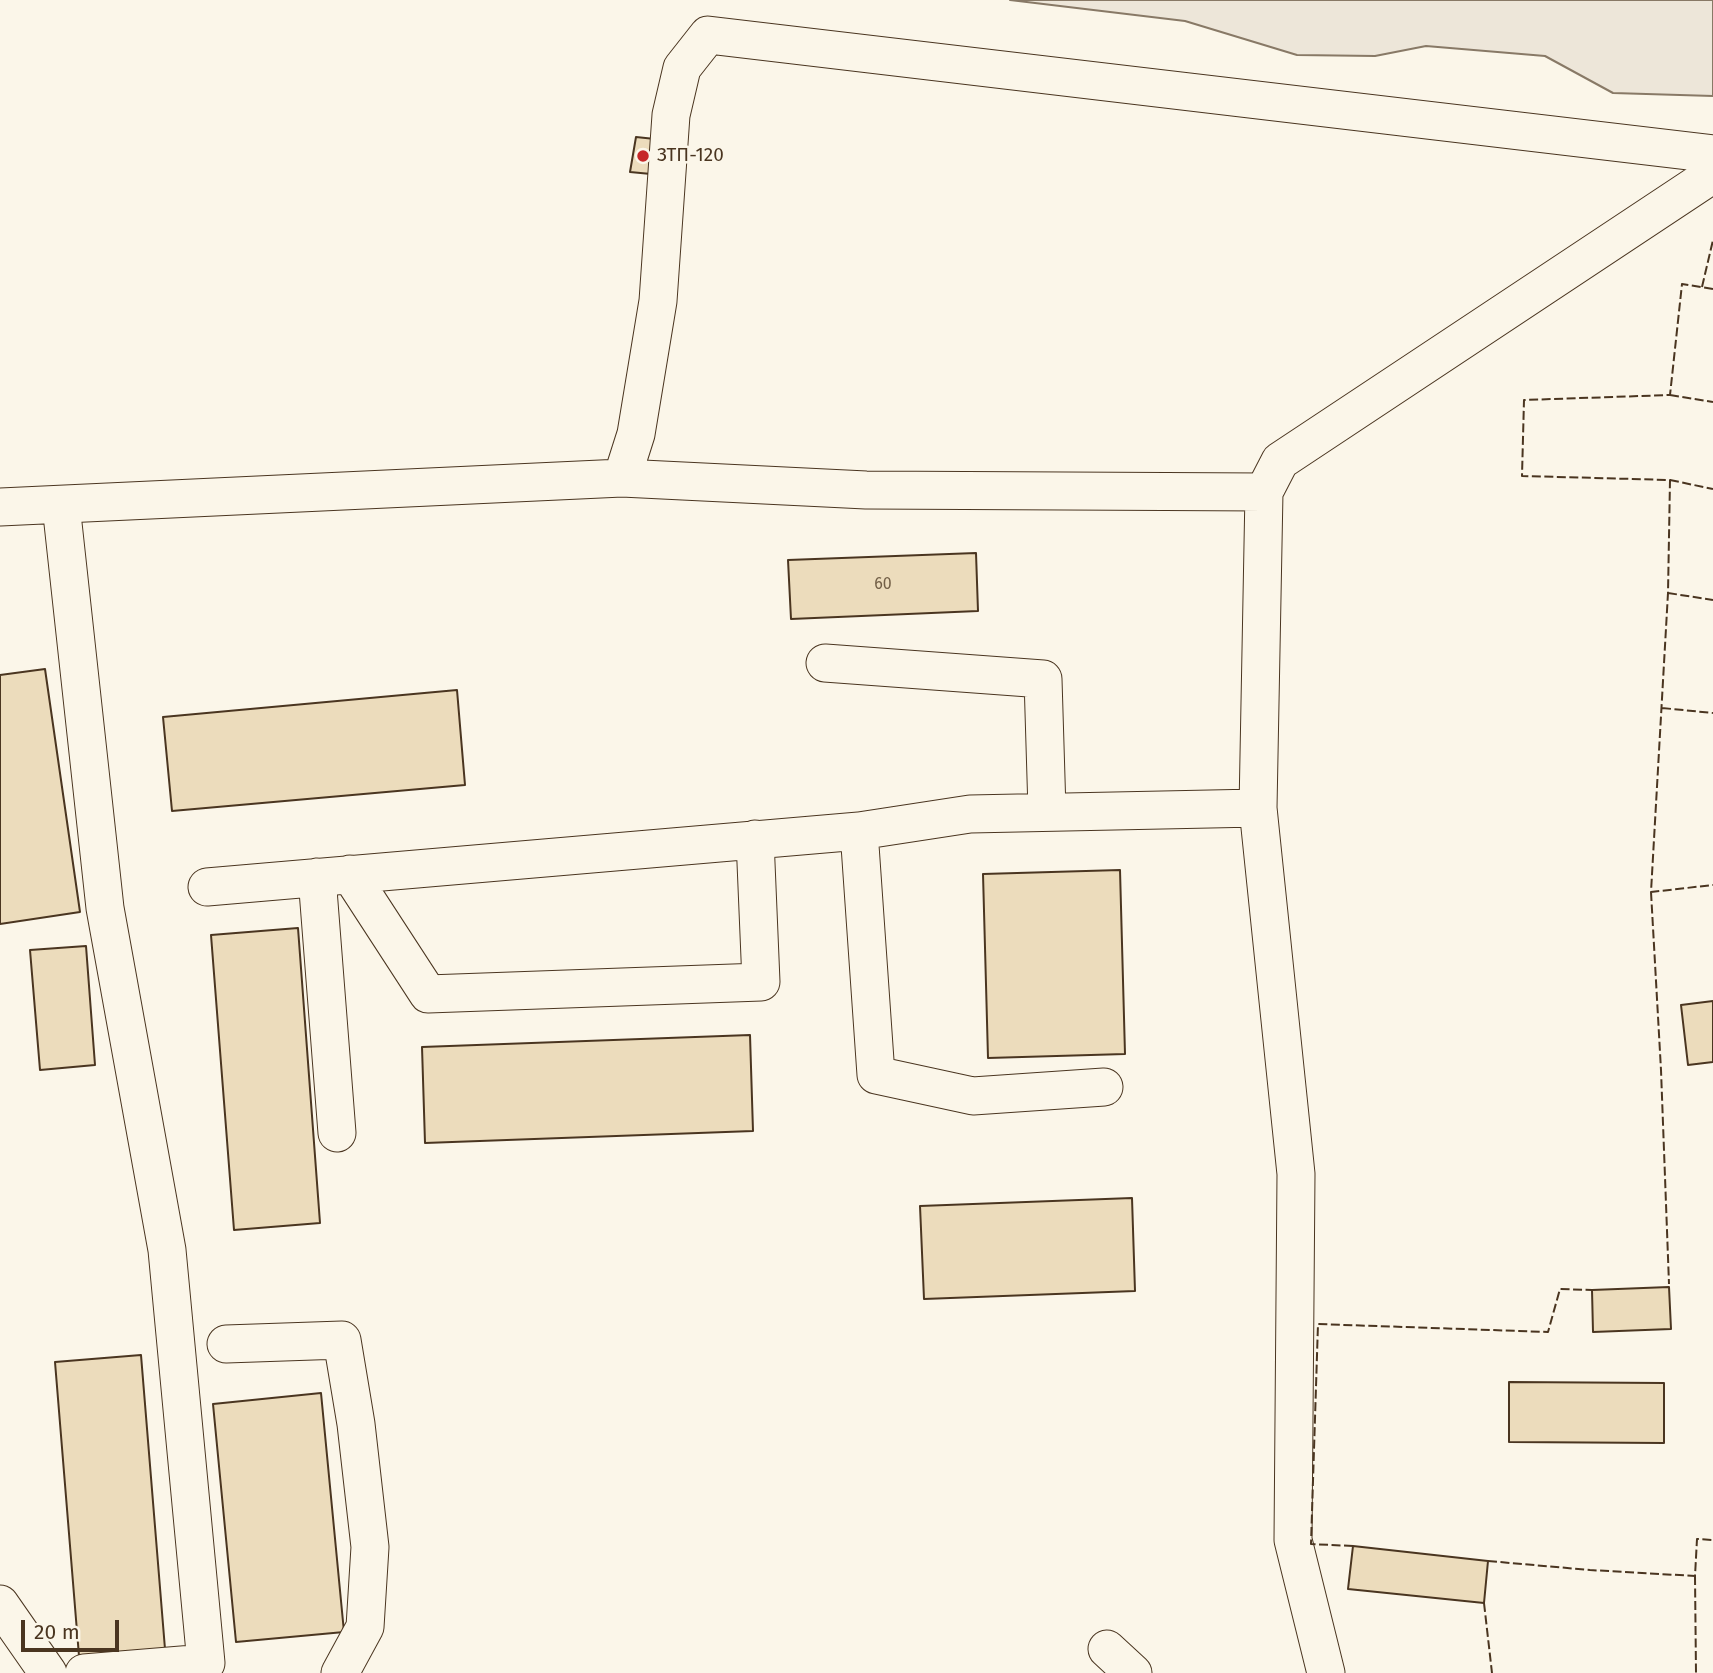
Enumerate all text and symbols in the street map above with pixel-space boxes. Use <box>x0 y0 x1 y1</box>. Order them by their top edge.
place label: ЗТП-120 <box>657 145 724 167</box>
marker: ЗТП-120 <box>635 148 651 164</box>
house number: 60 <box>874 575 892 595</box>
scale bar <box>24 1606 122 1650</box>
text: 20 m <box>34 1619 80 1645</box>

